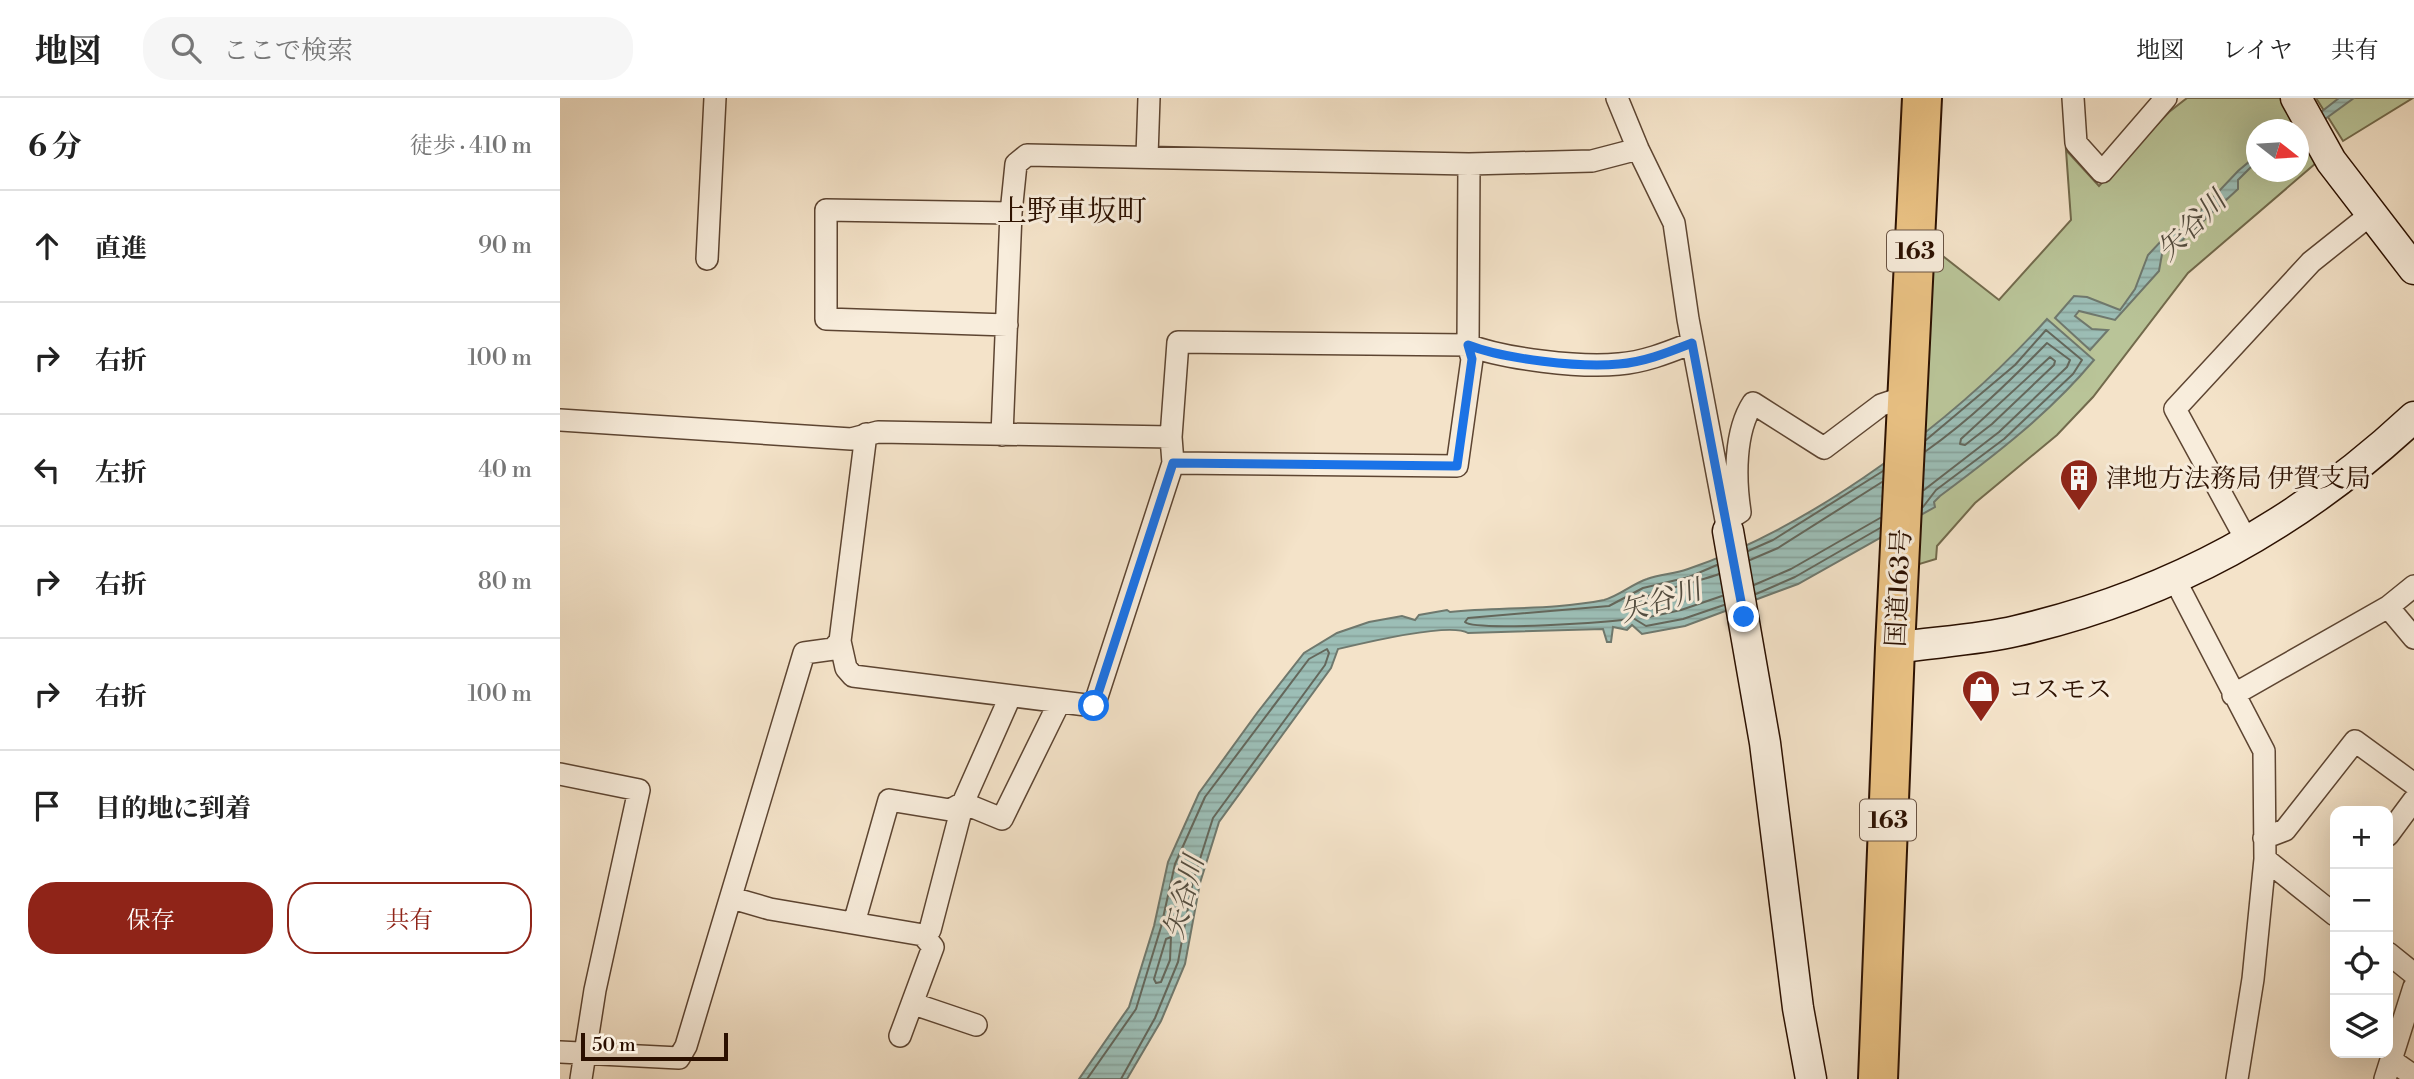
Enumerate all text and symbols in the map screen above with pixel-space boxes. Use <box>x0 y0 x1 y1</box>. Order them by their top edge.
search box <box>143 17 633 80</box>
icon: search <box>167 29 205 67</box>
text: 地図 <box>35 32 101 73</box>
text: ここで検索 <box>223 35 353 67</box>
text: 地図 <box>2136 36 2184 66</box>
text: レイヤ <box>2222 36 2293 66</box>
text: 共有 <box>2331 36 2379 66</box>
north arrow <box>2246 119 2309 182</box>
text: 6 分 <box>28 128 82 166</box>
text: 徒歩 · 410 m <box>410 132 532 160</box>
water label: 矢谷川 <box>2150 182 2236 268</box>
district label: 上野車坂町 <box>997 193 1147 231</box>
icon: ahead <box>28 227 66 265</box>
road number: 163 <box>1887 230 1943 272</box>
text: 90 m <box>478 232 532 260</box>
text: 直進 <box>95 233 147 265</box>
icon: right <box>28 339 66 377</box>
text: 100 m <box>467 344 532 372</box>
text: 右折 <box>95 345 147 377</box>
icon: left <box>28 451 66 489</box>
text: 40 m <box>478 456 532 484</box>
text: 左折 <box>95 457 147 489</box>
building icon: 津地方法務局 伊賀支局 <box>2058 457 2100 512</box>
place label: 津地方法務局 伊賀支局 <box>2106 463 2371 495</box>
street label: 国道163号 <box>1880 528 1918 648</box>
icon: right <box>28 563 66 601</box>
text: 80 m <box>478 568 532 596</box>
text: 右折 <box>95 569 147 601</box>
water label: 矢谷川 <box>1615 572 1709 630</box>
route end <box>1728 601 1759 632</box>
shop icon: コスモス <box>1960 668 2002 723</box>
place label: コスモス <box>2008 674 2112 706</box>
icon: right <box>28 675 66 713</box>
text: 100 m <box>467 680 532 708</box>
text: 右折 <box>95 681 147 713</box>
route start <box>1078 690 1109 721</box>
icon: arrive <box>28 787 66 825</box>
text: 目的地に到着 <box>95 793 251 825</box>
road number: 163 <box>1860 800 1916 840</box>
map controls <box>2330 806 2393 1058</box>
button: + <box>2330 806 2393 869</box>
water label: 矢谷川 <box>1157 849 1213 942</box>
button: − <box>2330 869 2393 932</box>
button: 保存 <box>28 882 273 954</box>
button: 共有 <box>287 882 532 954</box>
button: locate <box>2330 932 2393 995</box>
button: layers <box>2330 995 2393 1058</box>
scale bar <box>581 1030 728 1062</box>
text: 50 m <box>592 1033 636 1057</box>

